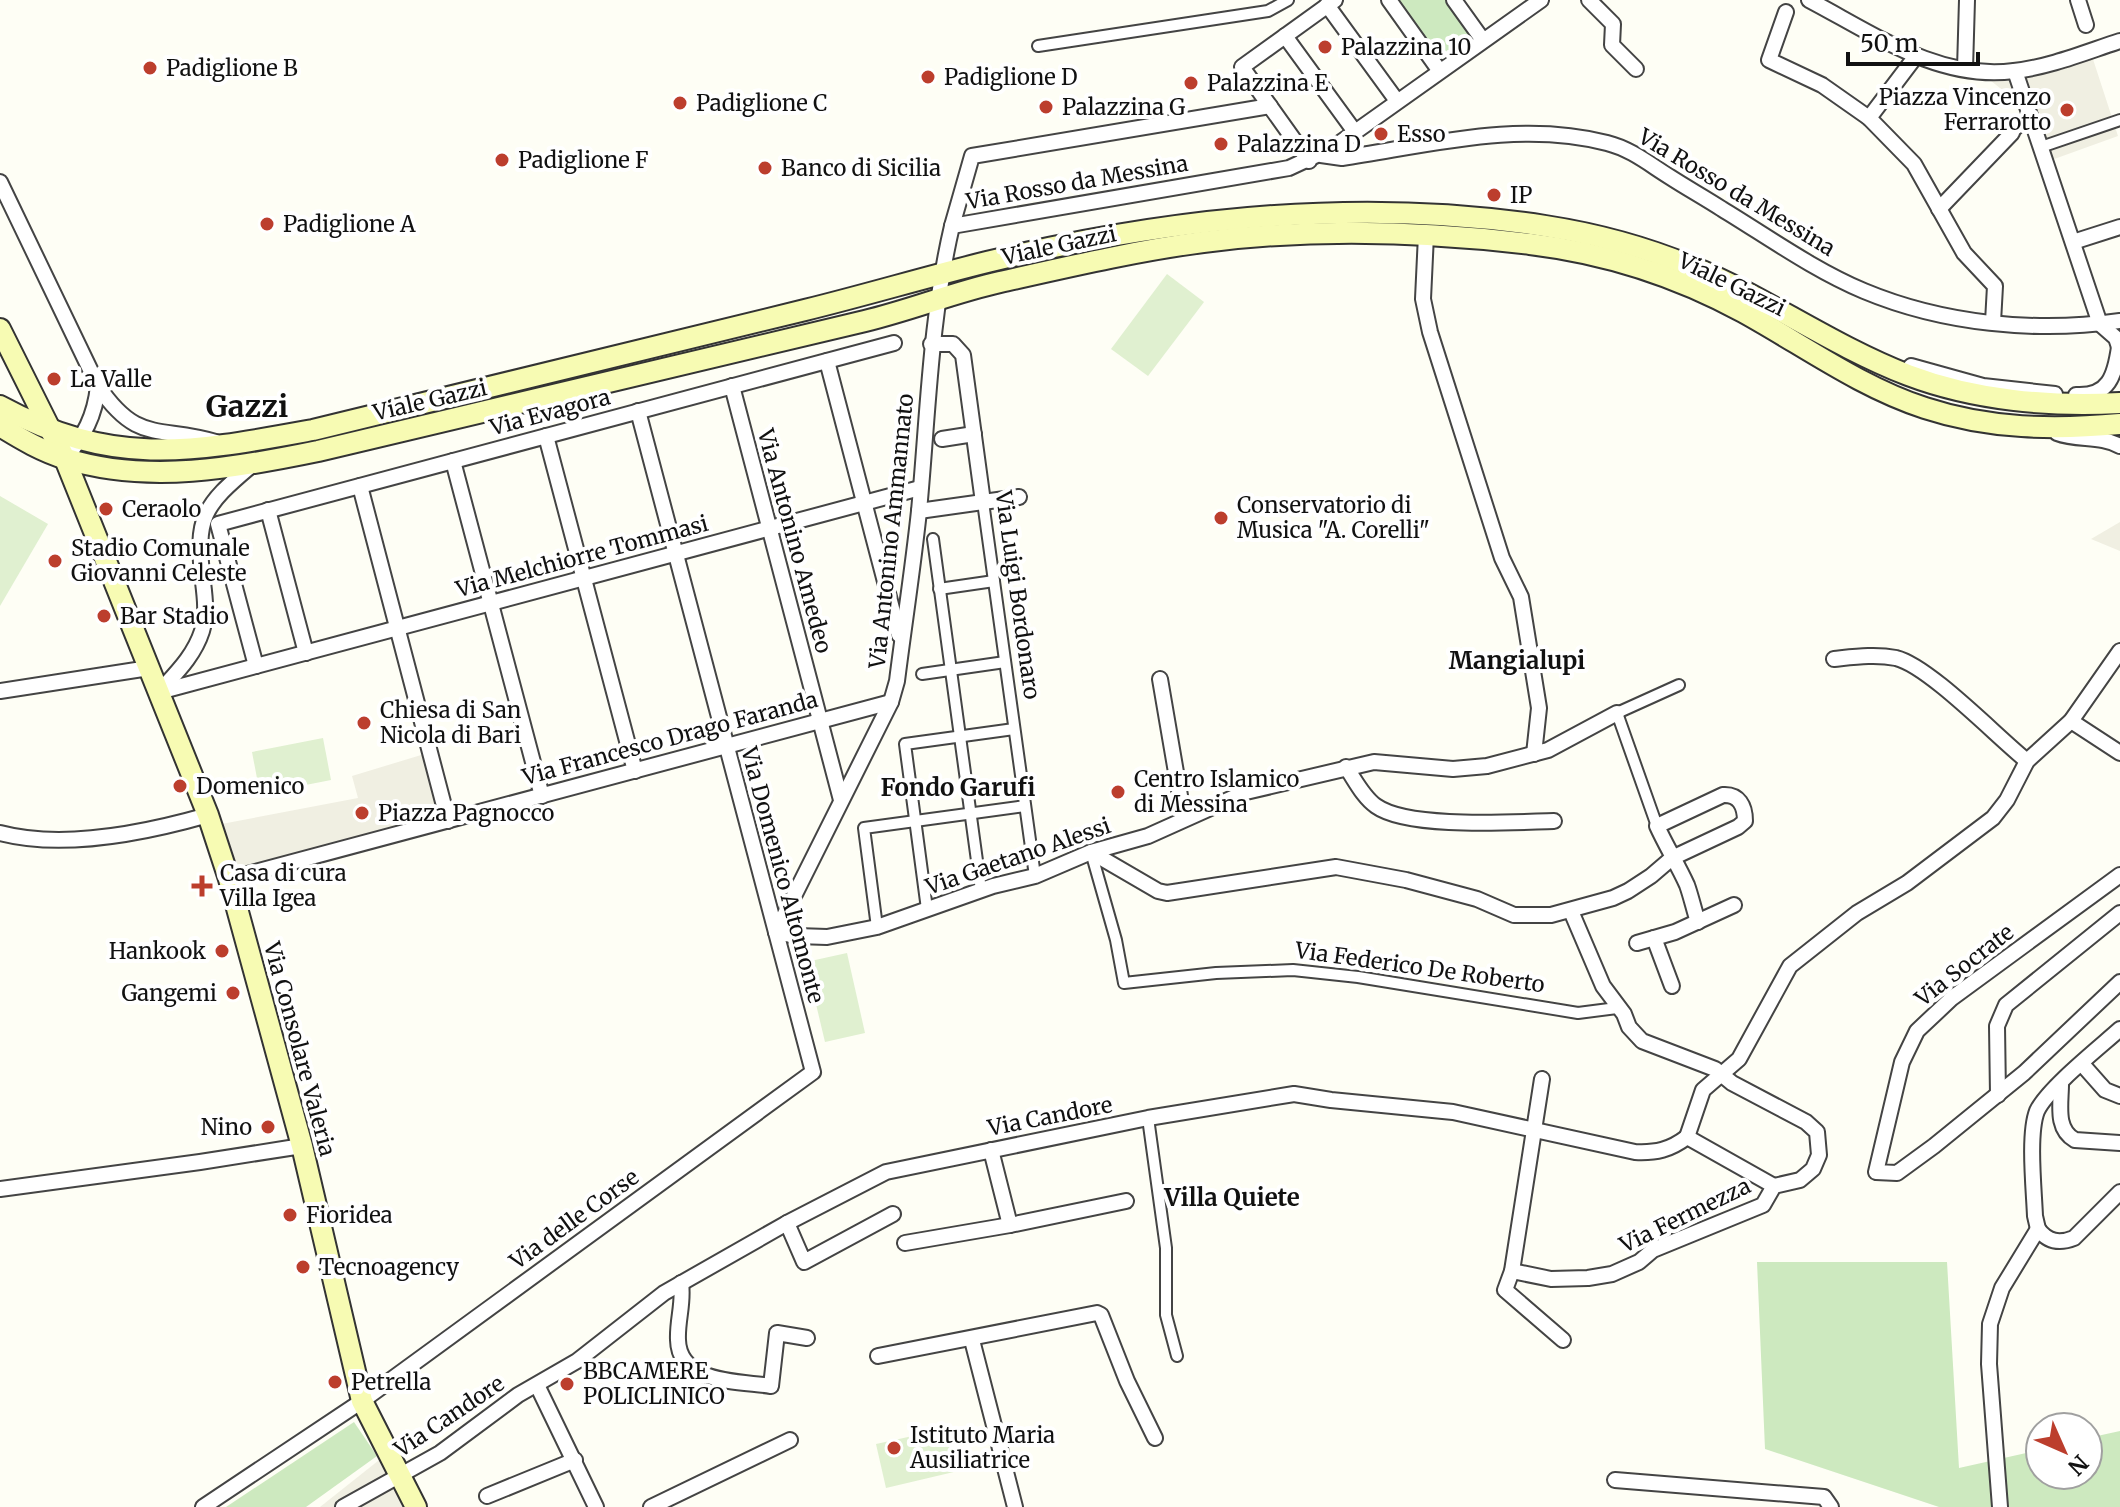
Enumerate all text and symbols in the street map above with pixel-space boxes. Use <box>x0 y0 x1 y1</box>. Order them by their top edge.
scale bar <box>1848 16 1978 66</box>
text: 50 m <box>1860 28 1919 59</box>
place label: Palazzina 10 <box>1341 33 1471 61</box>
marker: Palazzina 10 <box>1316 38 1334 56</box>
place label: Padiglione B <box>166 54 298 82</box>
marker: Padiglione B <box>141 59 159 77</box>
place label: Padiglione D <box>944 63 1078 91</box>
marker: Padiglione D <box>919 68 937 86</box>
place label: Palazzina E <box>1207 69 1328 97</box>
marker: Palazzina E <box>1182 74 1200 92</box>
place label: Piazza Vincenzo Ferrarotto <box>1879 83 2051 136</box>
place label: Padiglione C <box>696 89 827 117</box>
place label: Palazzina G <box>1062 93 1185 121</box>
marker: Padiglione C <box>671 94 689 112</box>
marker: Palazzina G <box>1037 98 1055 116</box>
marker: Piazza Vincenzo Ferrarotto <box>2058 101 2076 119</box>
place label: Esso <box>1397 120 1446 148</box>
street label: Via Rosso da Messina <box>1633 122 1841 262</box>
marker: Esso <box>1372 125 1390 143</box>
place label: Palazzina D <box>1237 130 1361 158</box>
marker: Palazzina D <box>1212 135 1230 153</box>
place label: Padiglione F <box>518 146 649 174</box>
street label: Via Rosso da Messina <box>963 149 1190 215</box>
marker: Padiglione F <box>493 151 511 169</box>
place label: Banco di Sicilia <box>781 154 941 182</box>
marker: Banco di Sicilia <box>756 159 774 177</box>
place label: IP <box>1510 181 1532 209</box>
marker: IP <box>1485 186 1503 204</box>
place label: Padiglione A <box>283 210 416 238</box>
marker: Padiglione A <box>258 215 276 233</box>
street label: Viale Gazzi <box>998 219 1119 271</box>
street label: Viale Gazzi <box>1673 246 1790 322</box>
place label: La Valle <box>70 365 152 393</box>
marker: La Valle <box>45 370 63 388</box>
street label: Viale Gazzi <box>369 373 490 427</box>
street label: Via Evagora <box>486 382 613 442</box>
district label: Gazzi <box>206 387 288 425</box>
street label: Via Antonino Ammannato <box>863 392 919 671</box>
street label: Via Antonino Amedeo <box>751 425 838 656</box>
street label: Via Luigi Bordonaro <box>989 488 1047 701</box>
place label: Conservatorio di Musica "A. Corelli" <box>1237 491 1430 544</box>
place label: Ceraolo <box>122 495 202 523</box>
marker: Ceraolo <box>97 500 115 518</box>
street label: Via Melchiorre Tommasi <box>452 509 711 603</box>
marker: Conservatorio di Musica "A. Corelli" <box>1212 509 1230 527</box>
place label: Stadio Comunale Giovanni Celeste <box>71 534 250 587</box>
marker: Stadio Comunale Giovanni Celeste <box>46 552 64 570</box>
place label: Bar Stadio <box>120 602 229 630</box>
marker: Bar Stadio <box>95 607 113 625</box>
district label: Mangialupi <box>1449 645 1585 676</box>
street label: Via Francesco Drago Faranda <box>518 685 821 791</box>
place label: Chiesa di San Nicola di Bari <box>380 696 522 749</box>
marker: Chiesa di San Nicola di Bari <box>355 714 373 732</box>
street label: Via Domenico Altomonte <box>735 743 831 1006</box>
place label: Centro Islamico di Messina <box>1134 765 1300 818</box>
place label: Domenico <box>196 772 305 800</box>
district label: Fondo Garufi <box>880 772 1036 803</box>
marker: Domenico <box>171 777 189 795</box>
marker: Centro Islamico di Messina <box>1109 783 1127 801</box>
place label: Piazza Pagnocco <box>378 799 555 827</box>
marker: Piazza Pagnocco <box>353 804 371 822</box>
street label: Via Gaetano Alessi <box>921 811 1114 901</box>
place label: Casa di cura Villa Igea <box>219 859 347 912</box>
marker: Casa di cura Villa Igea <box>191 875 213 897</box>
street label: Via Socrate <box>1908 918 2019 1013</box>
street label: Via Federico De Roberto <box>1292 935 1547 998</box>
place label: Hankook <box>109 937 206 965</box>
street label: Via Consolare Valeria <box>258 938 342 1159</box>
marker: Hankook <box>213 942 231 960</box>
place label: Gangemi <box>121 979 217 1007</box>
marker: Gangemi <box>224 984 242 1002</box>
street label: Via Candore <box>984 1090 1115 1142</box>
place label: Nino <box>201 1113 252 1141</box>
marker: Nino <box>259 1118 277 1136</box>
street label: Via delle Corse <box>503 1163 644 1276</box>
street label: Via Fermezza <box>1614 1171 1755 1259</box>
district label: Villa Quiete <box>1163 1182 1300 1213</box>
place label: Fioridea <box>306 1201 393 1229</box>
marker: Fioridea <box>281 1206 299 1224</box>
place label: Tecnoagency <box>319 1253 459 1281</box>
marker: Tecnoagency <box>294 1258 312 1276</box>
place label: BBCAMERE POLICLINICO <box>583 1357 725 1410</box>
place label: Petrella <box>351 1368 431 1396</box>
street label: Via Candore <box>388 1369 509 1464</box>
marker: Petrella <box>326 1373 344 1391</box>
marker: BBCAMERE POLICLINICO <box>558 1375 576 1393</box>
north arrow <box>2024 1411 2104 1491</box>
place label: Istituto Maria Ausiliatrice <box>909 1421 1055 1474</box>
marker: Istituto Maria Ausiliatrice <box>885 1439 903 1457</box>
text: N <box>2062 1449 2094 1482</box>

